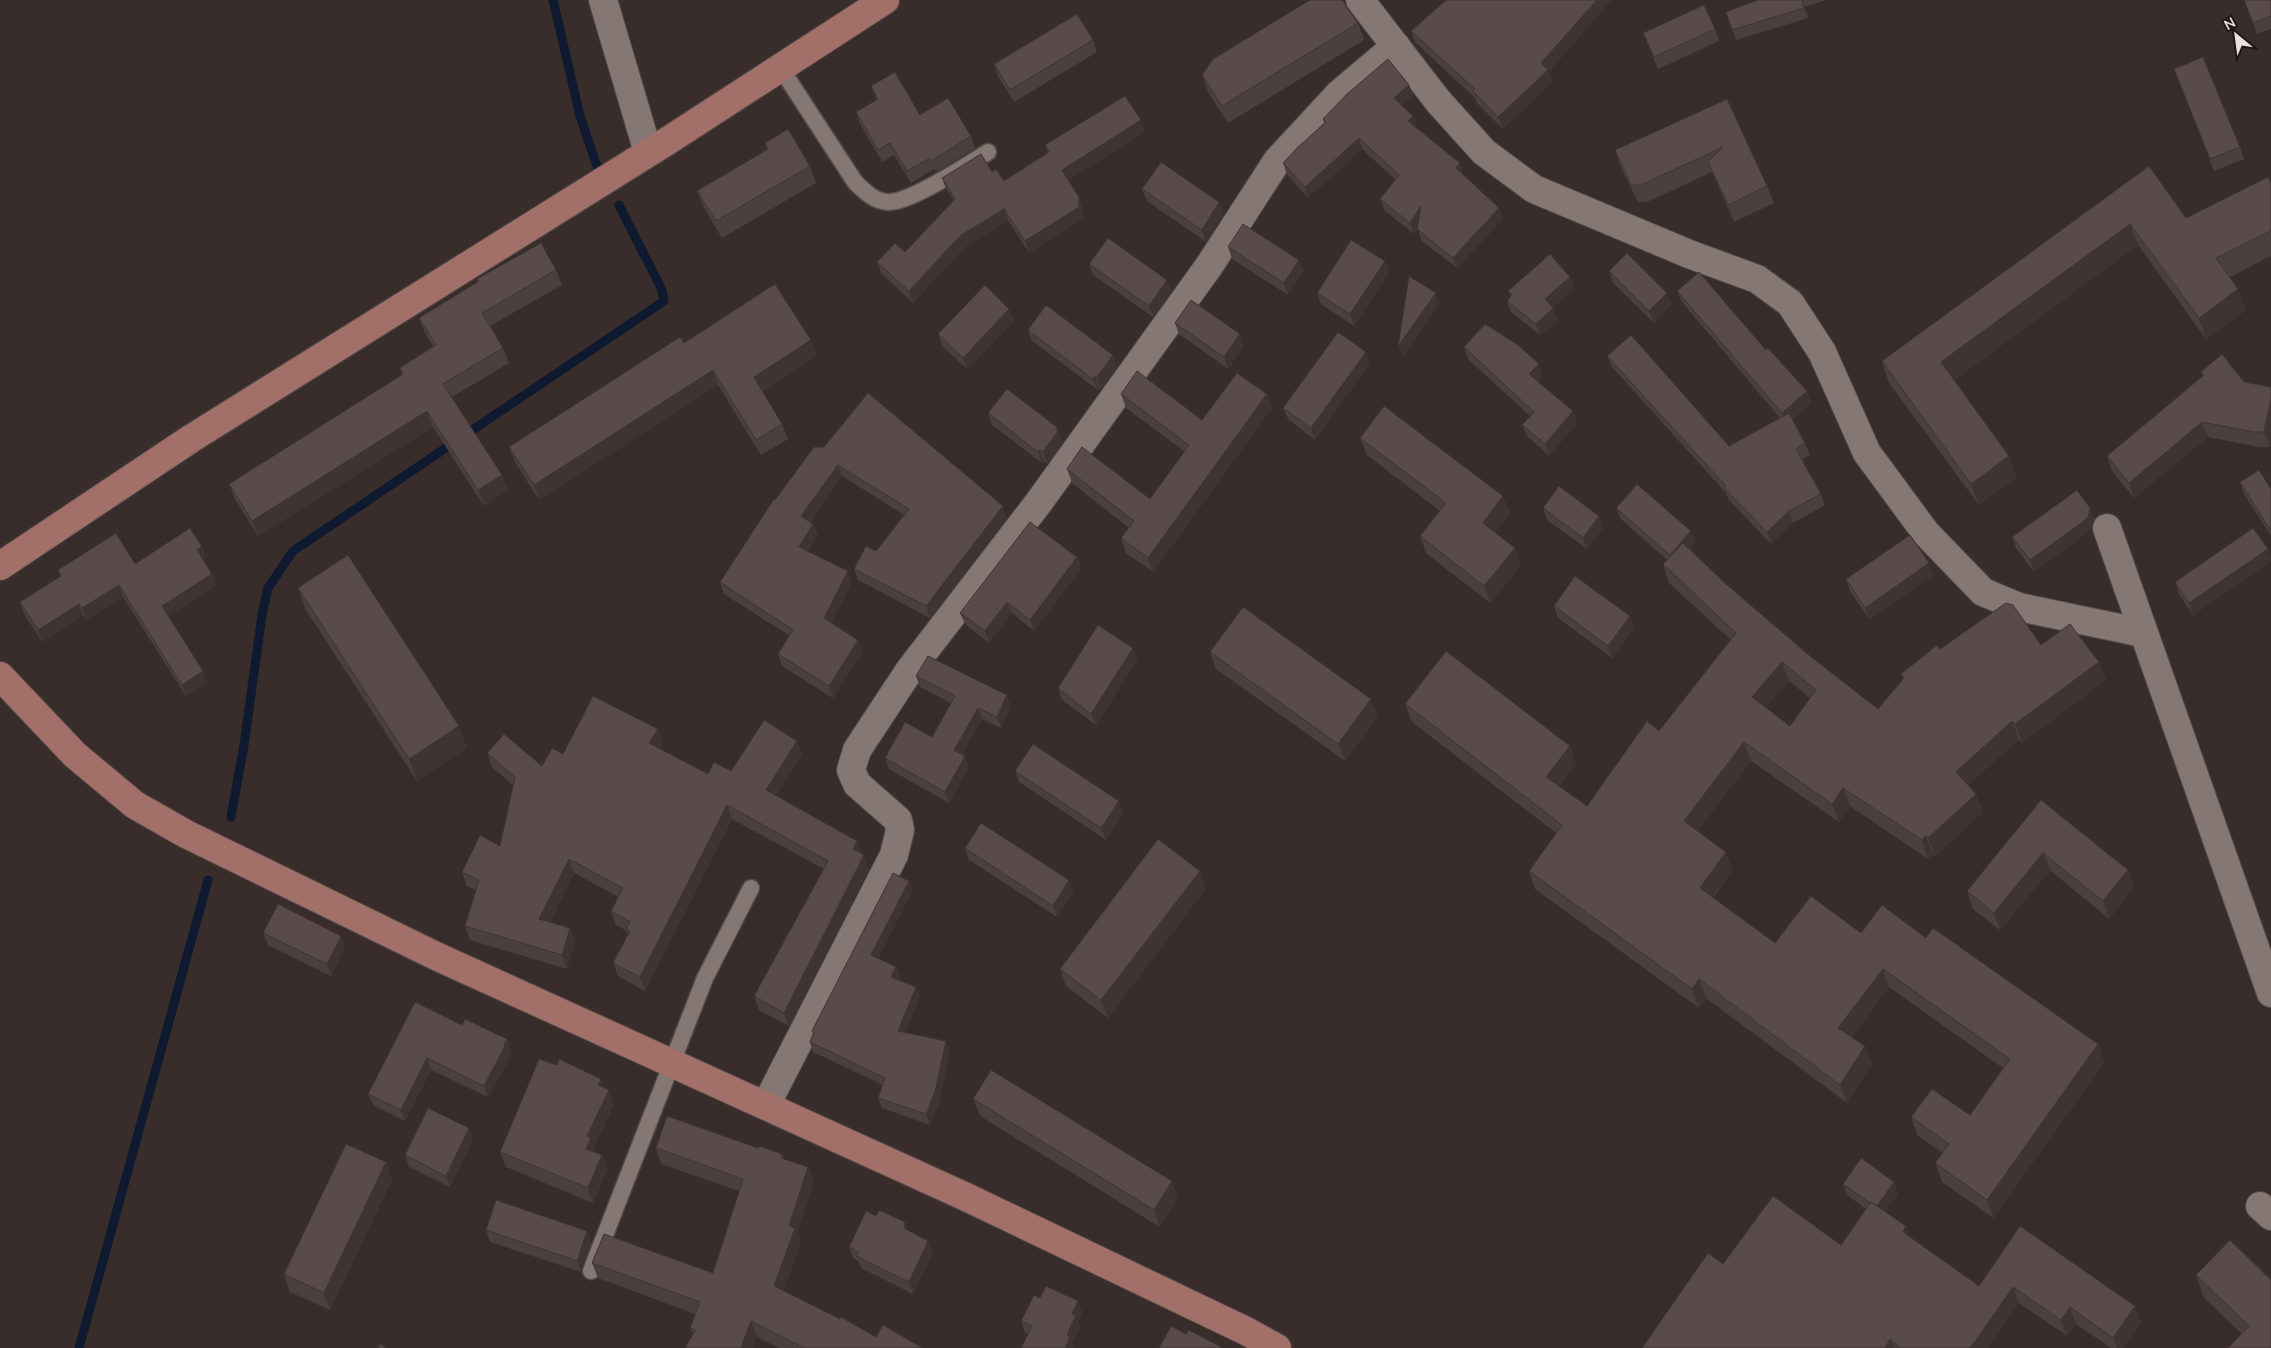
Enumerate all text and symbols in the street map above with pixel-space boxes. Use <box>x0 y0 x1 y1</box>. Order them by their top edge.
north arrow <box>2211 10 2261 60</box>
text: N <box>2221 13 2239 35</box>

